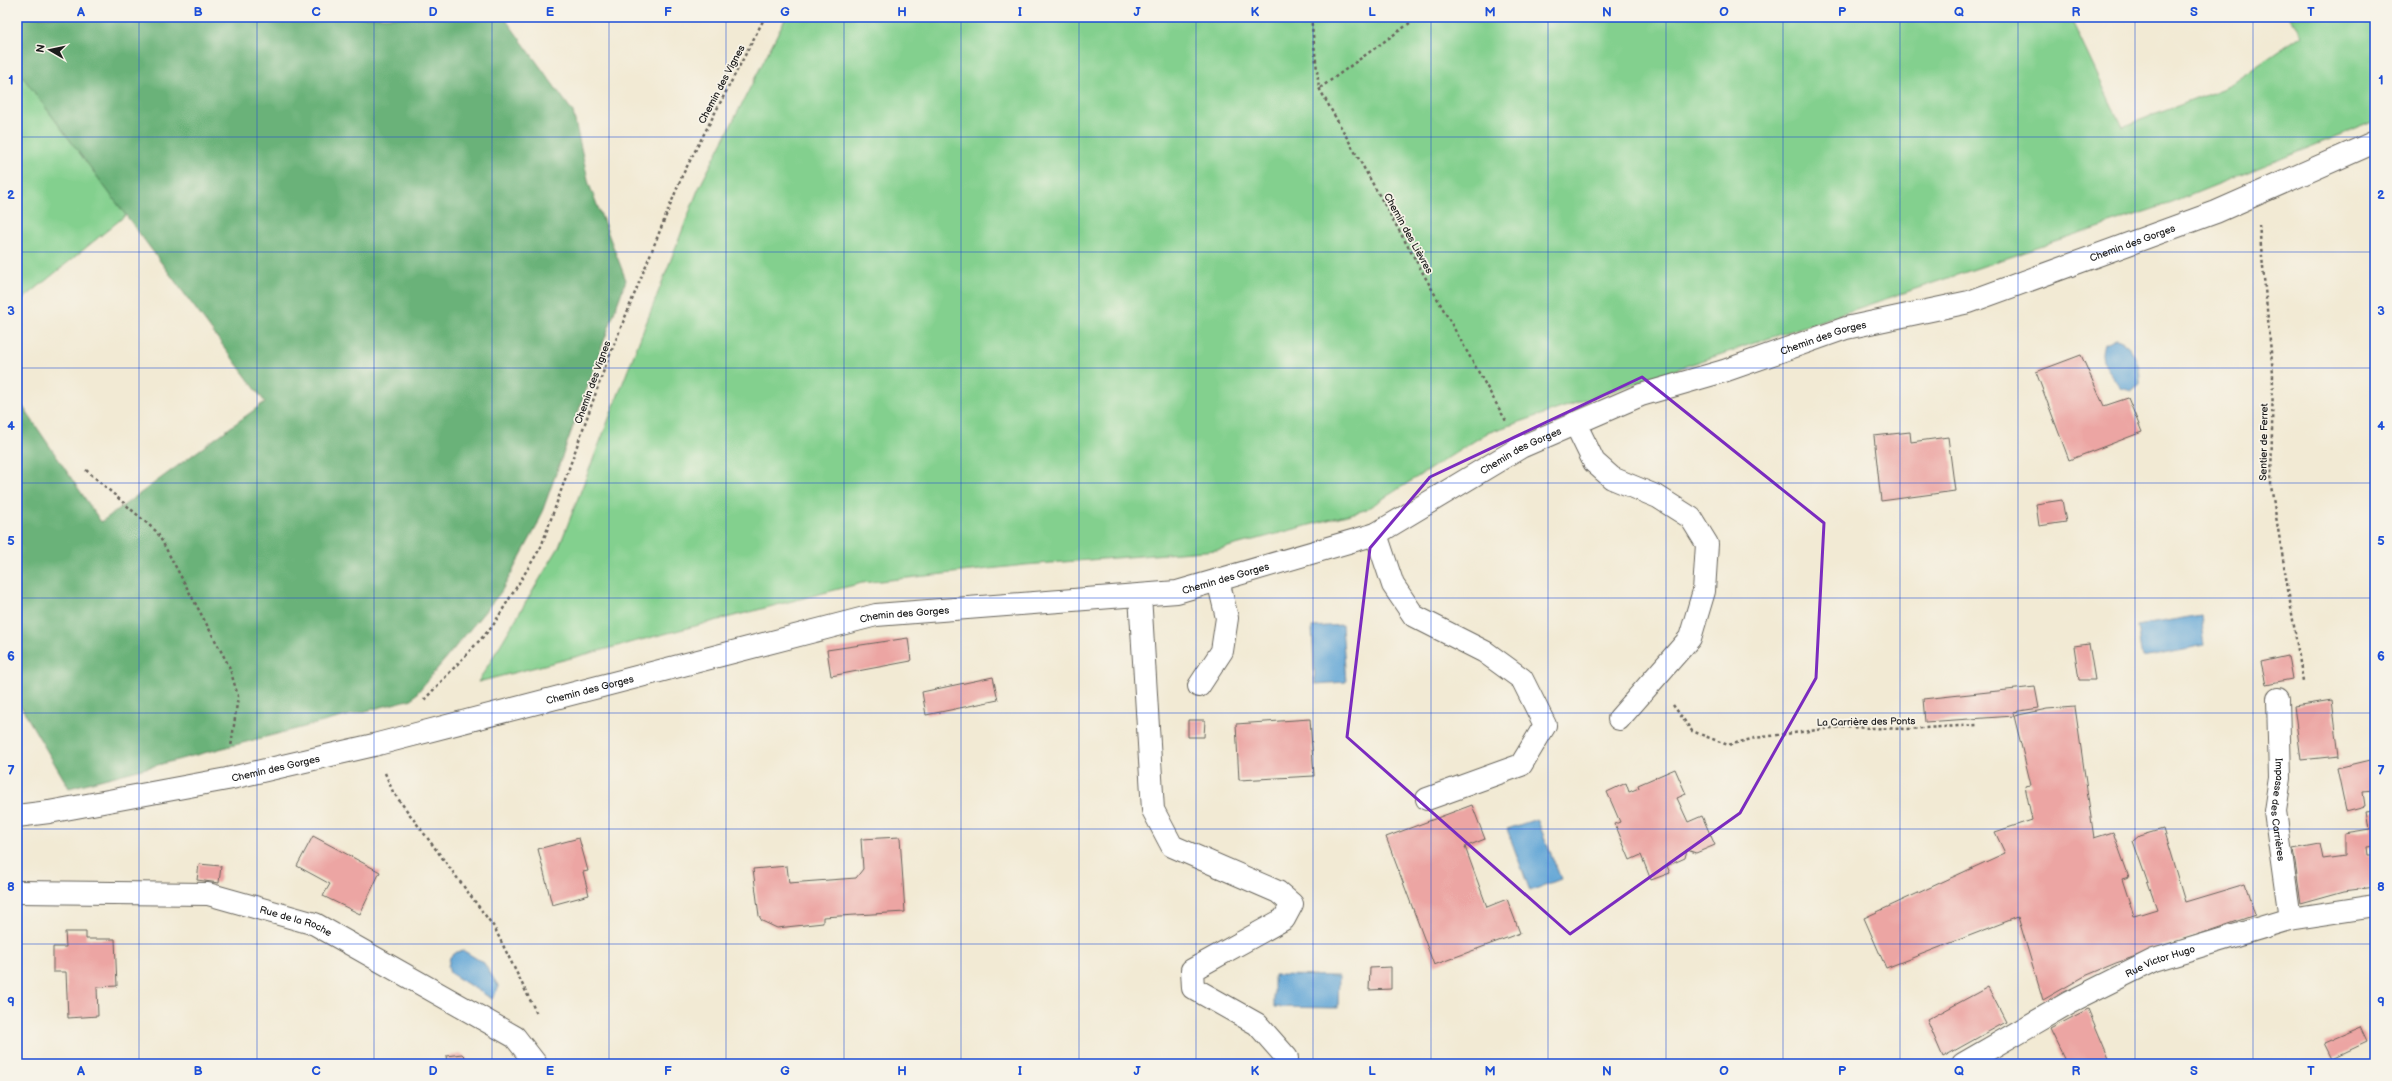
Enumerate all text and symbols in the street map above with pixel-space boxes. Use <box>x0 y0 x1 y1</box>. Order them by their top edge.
text: A <box>76 4 85 20</box>
text: B <box>193 4 203 20</box>
text: C <box>311 4 321 20</box>
text: D <box>428 4 438 20</box>
text: E <box>546 4 555 20</box>
text: F <box>664 4 672 20</box>
text: G <box>780 4 790 20</box>
text: H <box>897 4 907 20</box>
text: I <box>1018 4 1022 20</box>
text: J <box>1133 4 1141 20</box>
text: K <box>1251 4 1260 20</box>
text: L <box>1368 4 1376 20</box>
text: M <box>1484 4 1496 20</box>
text: N <box>1602 4 1612 20</box>
text: O <box>1719 4 1729 20</box>
text: P <box>1838 4 1847 20</box>
text: Q <box>1954 4 1964 20</box>
text: R <box>2072 4 2081 20</box>
text: S <box>2190 4 2198 20</box>
text: T <box>2307 4 2315 20</box>
north arrow <box>30 30 70 70</box>
text: N <box>34 43 48 54</box>
street label: Chemin des Vignes <box>696 43 748 126</box>
text: 1 <box>8 72 14 88</box>
text: 1 <box>2378 72 2384 88</box>
text: 2 <box>7 187 15 203</box>
text: 2 <box>2377 187 2385 203</box>
street label: Chemin des Lièvres <box>1381 191 1435 276</box>
street label: Chemin des Gorges <box>2088 222 2177 265</box>
text: 3 <box>7 303 15 319</box>
text: 3 <box>2377 303 2385 319</box>
street label: Chemin des Gorges <box>1779 319 1868 358</box>
street label: Chemin des Vignes <box>572 339 614 425</box>
street label: Sentier de Ferret <box>2257 403 2271 481</box>
text: 4 <box>7 418 15 434</box>
text: 4 <box>2377 418 2385 434</box>
street label: Chemin des Gorges <box>1478 425 1563 477</box>
text: 5 <box>7 533 15 549</box>
text: 5 <box>2377 533 2385 549</box>
street label: Chemin des Gorges <box>1181 560 1271 597</box>
street label: Chemin des Gorges <box>858 604 950 626</box>
text: 6 <box>7 648 15 664</box>
text: 6 <box>2377 648 2385 664</box>
street label: Chemin des Gorges <box>545 673 635 707</box>
street label: La Carrière des Ponts <box>1817 715 1915 729</box>
street label: Chemin des Gorges <box>230 753 321 785</box>
street label: Impasse des Carrières <box>2268 758 2287 862</box>
text: 7 <box>7 763 15 779</box>
text: 7 <box>2377 763 2385 779</box>
text: 8 <box>7 879 15 895</box>
text: 8 <box>2377 879 2385 895</box>
street label: Rue de la Roche <box>258 904 334 939</box>
street label: Rue Victor Hugo <box>2123 943 2197 980</box>
text: 9 <box>7 994 15 1010</box>
text: 9 <box>2377 994 2385 1010</box>
text: A <box>76 1063 85 1079</box>
text: B <box>193 1063 203 1079</box>
text: C <box>311 1063 321 1079</box>
text: D <box>428 1063 438 1079</box>
text: E <box>546 1063 555 1079</box>
text: F <box>664 1063 672 1079</box>
text: G <box>780 1063 790 1079</box>
text: H <box>897 1063 907 1079</box>
text: I <box>1018 1063 1022 1079</box>
text: J <box>1133 1063 1141 1079</box>
text: K <box>1251 1063 1260 1079</box>
text: L <box>1368 1063 1376 1079</box>
text: M <box>1484 1063 1496 1079</box>
text: N <box>1602 1063 1612 1079</box>
text: O <box>1719 1063 1729 1079</box>
text: P <box>1838 1063 1847 1079</box>
text: Q <box>1954 1063 1964 1079</box>
text: R <box>2072 1063 2081 1079</box>
text: S <box>2190 1063 2198 1079</box>
text: T <box>2307 1063 2315 1079</box>

